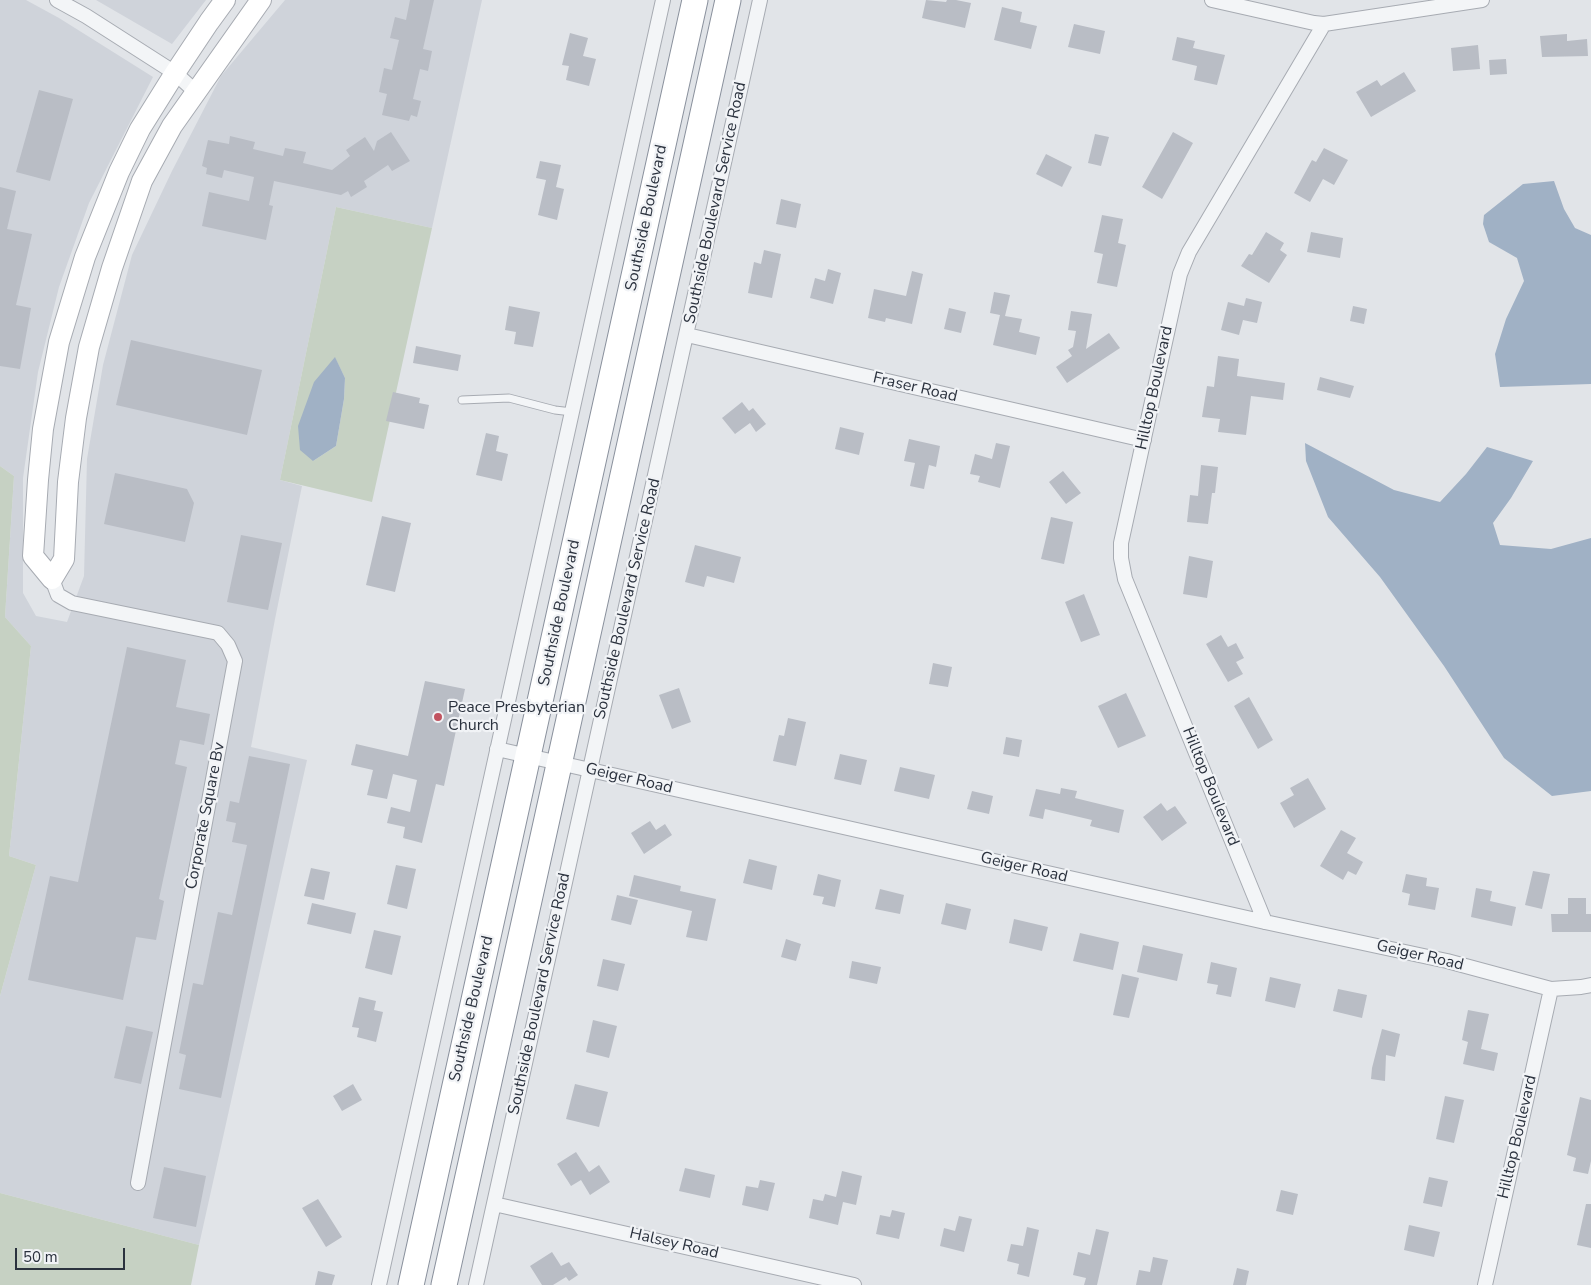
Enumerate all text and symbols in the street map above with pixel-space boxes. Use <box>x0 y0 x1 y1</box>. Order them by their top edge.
street label: Southside Boulevard Service Road <box>681 80 751 326</box>
street label: Southside Boulevard <box>622 143 672 293</box>
street label: Hilltop Boulevard <box>1132 324 1178 452</box>
street label: Fraser Road <box>871 369 959 407</box>
street label: Southside Boulevard Service Road <box>591 477 665 721</box>
street label: Southside Boulevard <box>535 538 585 688</box>
place label: Peace Presbyterian Church <box>448 698 585 736</box>
marker: Peace Presbyterian Church <box>432 711 444 723</box>
street label: Hilltop Boulevard <box>1177 725 1243 849</box>
street label: Corporate Square Bv <box>182 741 230 891</box>
street label: Geiger Road <box>584 760 674 798</box>
street label: Geiger Road <box>979 849 1069 887</box>
street label: Southside Boulevard Service Road <box>505 871 575 1117</box>
street label: Southside Boulevard <box>446 934 498 1084</box>
street label: Geiger Road <box>1375 937 1465 975</box>
street label: Hilltop Boulevard <box>1494 1073 1542 1201</box>
street label: Halsey Road <box>628 1224 720 1264</box>
scale bar <box>18 1238 128 1270</box>
text: 50 m <box>23 1247 58 1267</box>

